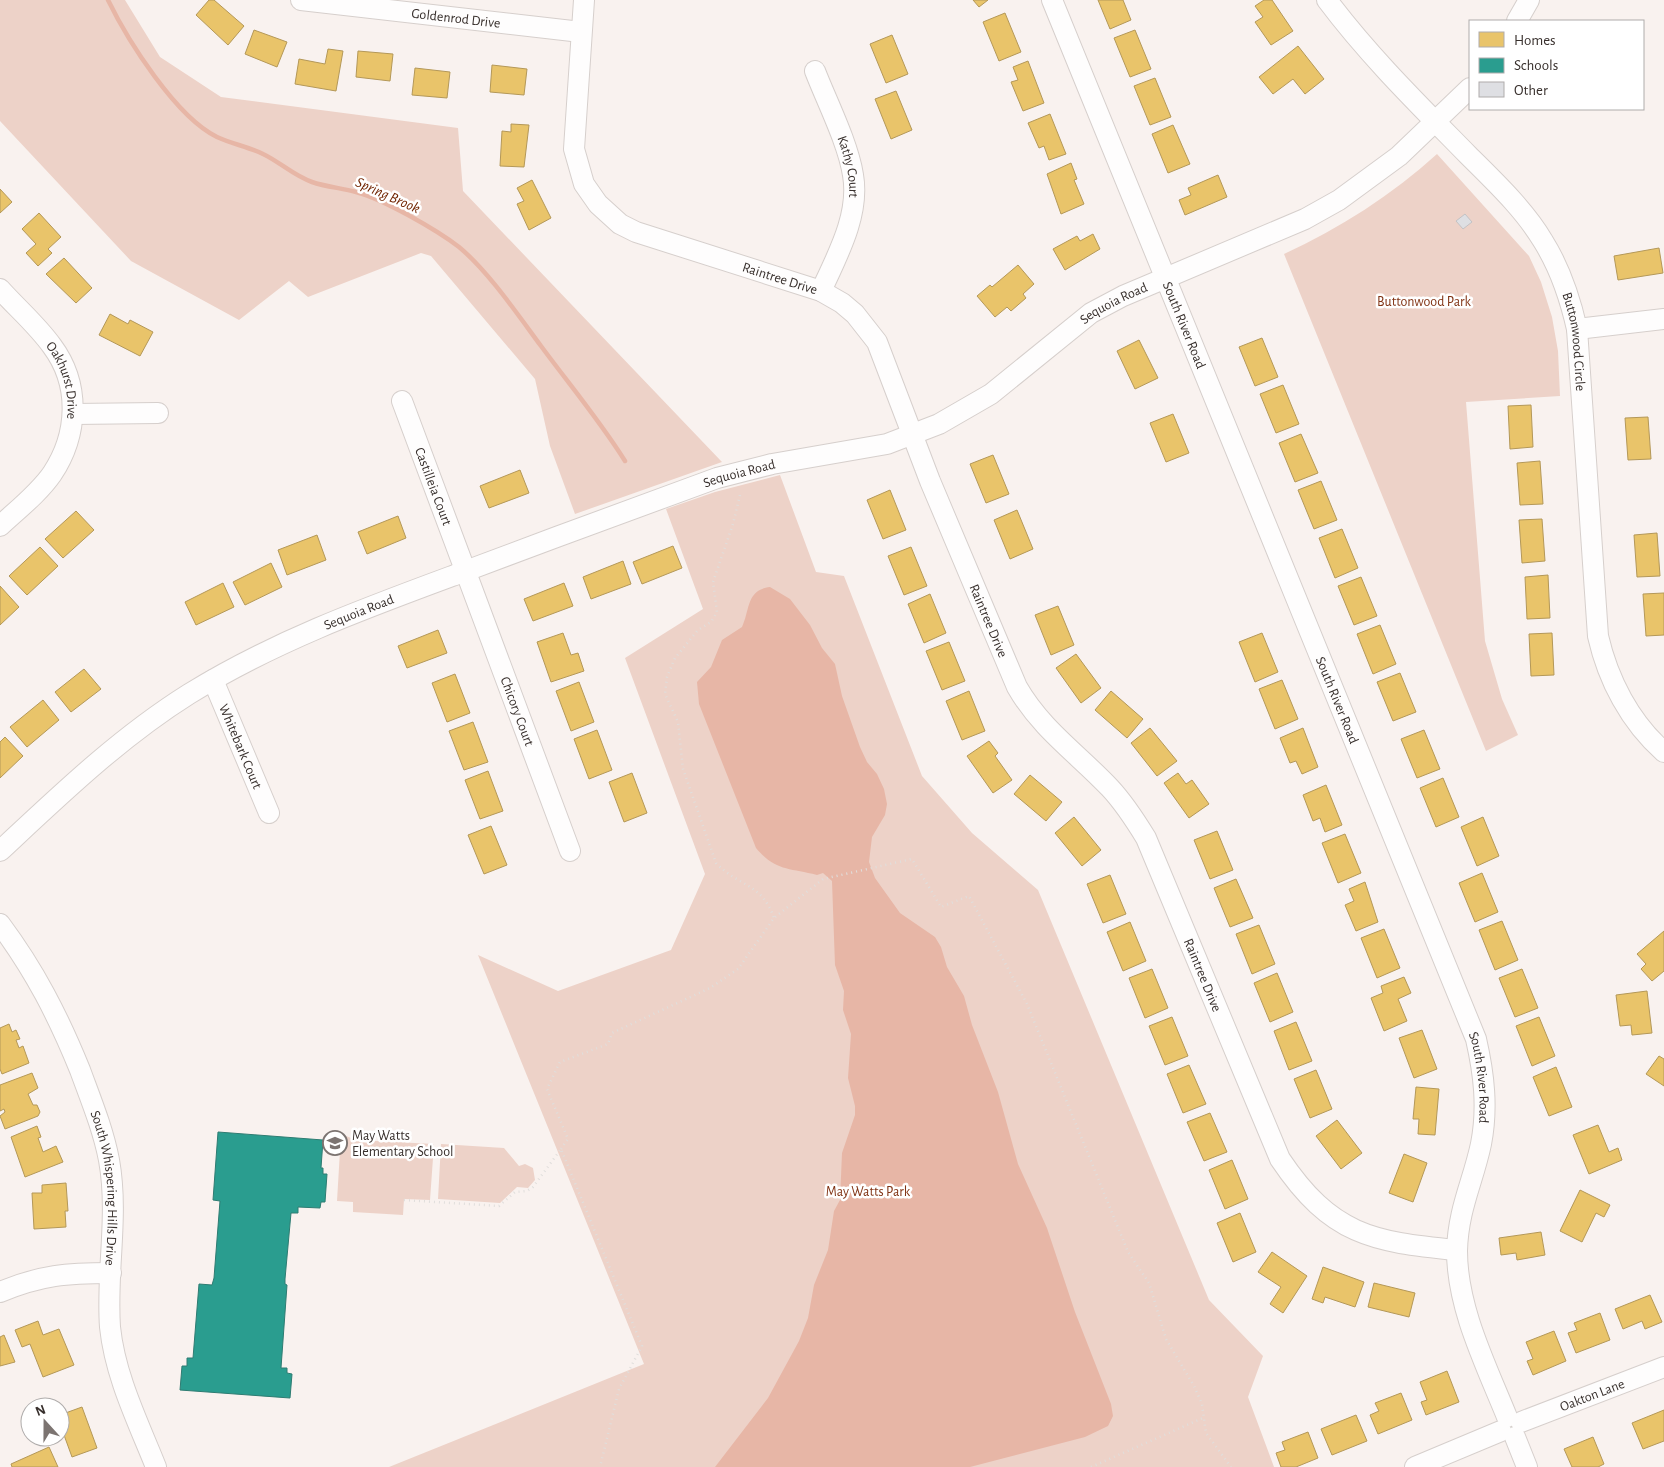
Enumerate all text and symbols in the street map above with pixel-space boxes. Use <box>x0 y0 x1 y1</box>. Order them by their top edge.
street label: Goldenrod Drive <box>411 7 501 31</box>
legend <box>1469 20 1644 110</box>
text: Homes <box>1514 33 1556 48</box>
text: Schools <box>1514 58 1558 73</box>
text: Other <box>1514 83 1548 98</box>
street label: Kathy Court <box>834 134 860 199</box>
water label: Spring Brook <box>353 175 422 216</box>
street label: Raintree Drive <box>741 260 819 297</box>
street label: South River Road <box>1160 280 1208 371</box>
street label: Sequoia Road <box>1078 281 1150 327</box>
street label: Buttonwood Circle <box>1559 291 1587 392</box>
park label: Buttonwood Park <box>1377 295 1472 309</box>
street label: Oakhurst Drive <box>43 339 79 420</box>
street label: Castilleia Court <box>412 446 454 528</box>
street label: Sequoia Road <box>701 457 777 490</box>
street label: Raintree Drive <box>966 582 1010 660</box>
street label: Sequoia Road <box>322 592 396 633</box>
street label: South River Road <box>1313 655 1361 746</box>
street label: Chicory Court <box>498 675 536 749</box>
street label: Whitebark Court <box>216 702 264 792</box>
street label: Raintree Drive <box>1181 937 1224 1014</box>
street label: South River Road <box>1466 1030 1491 1124</box>
street label: South Whispering Hills Drive <box>87 1109 119 1266</box>
place label: May Watts Elementary School <box>352 1129 454 1159</box>
school or university icon: May Watts Elementary School <box>322 1130 348 1156</box>
park label: May Watts Park <box>826 1185 911 1199</box>
street label: Oakton Lane <box>1558 1377 1627 1414</box>
north arrow <box>20 1397 70 1447</box>
text: N <box>34 1403 48 1419</box>

